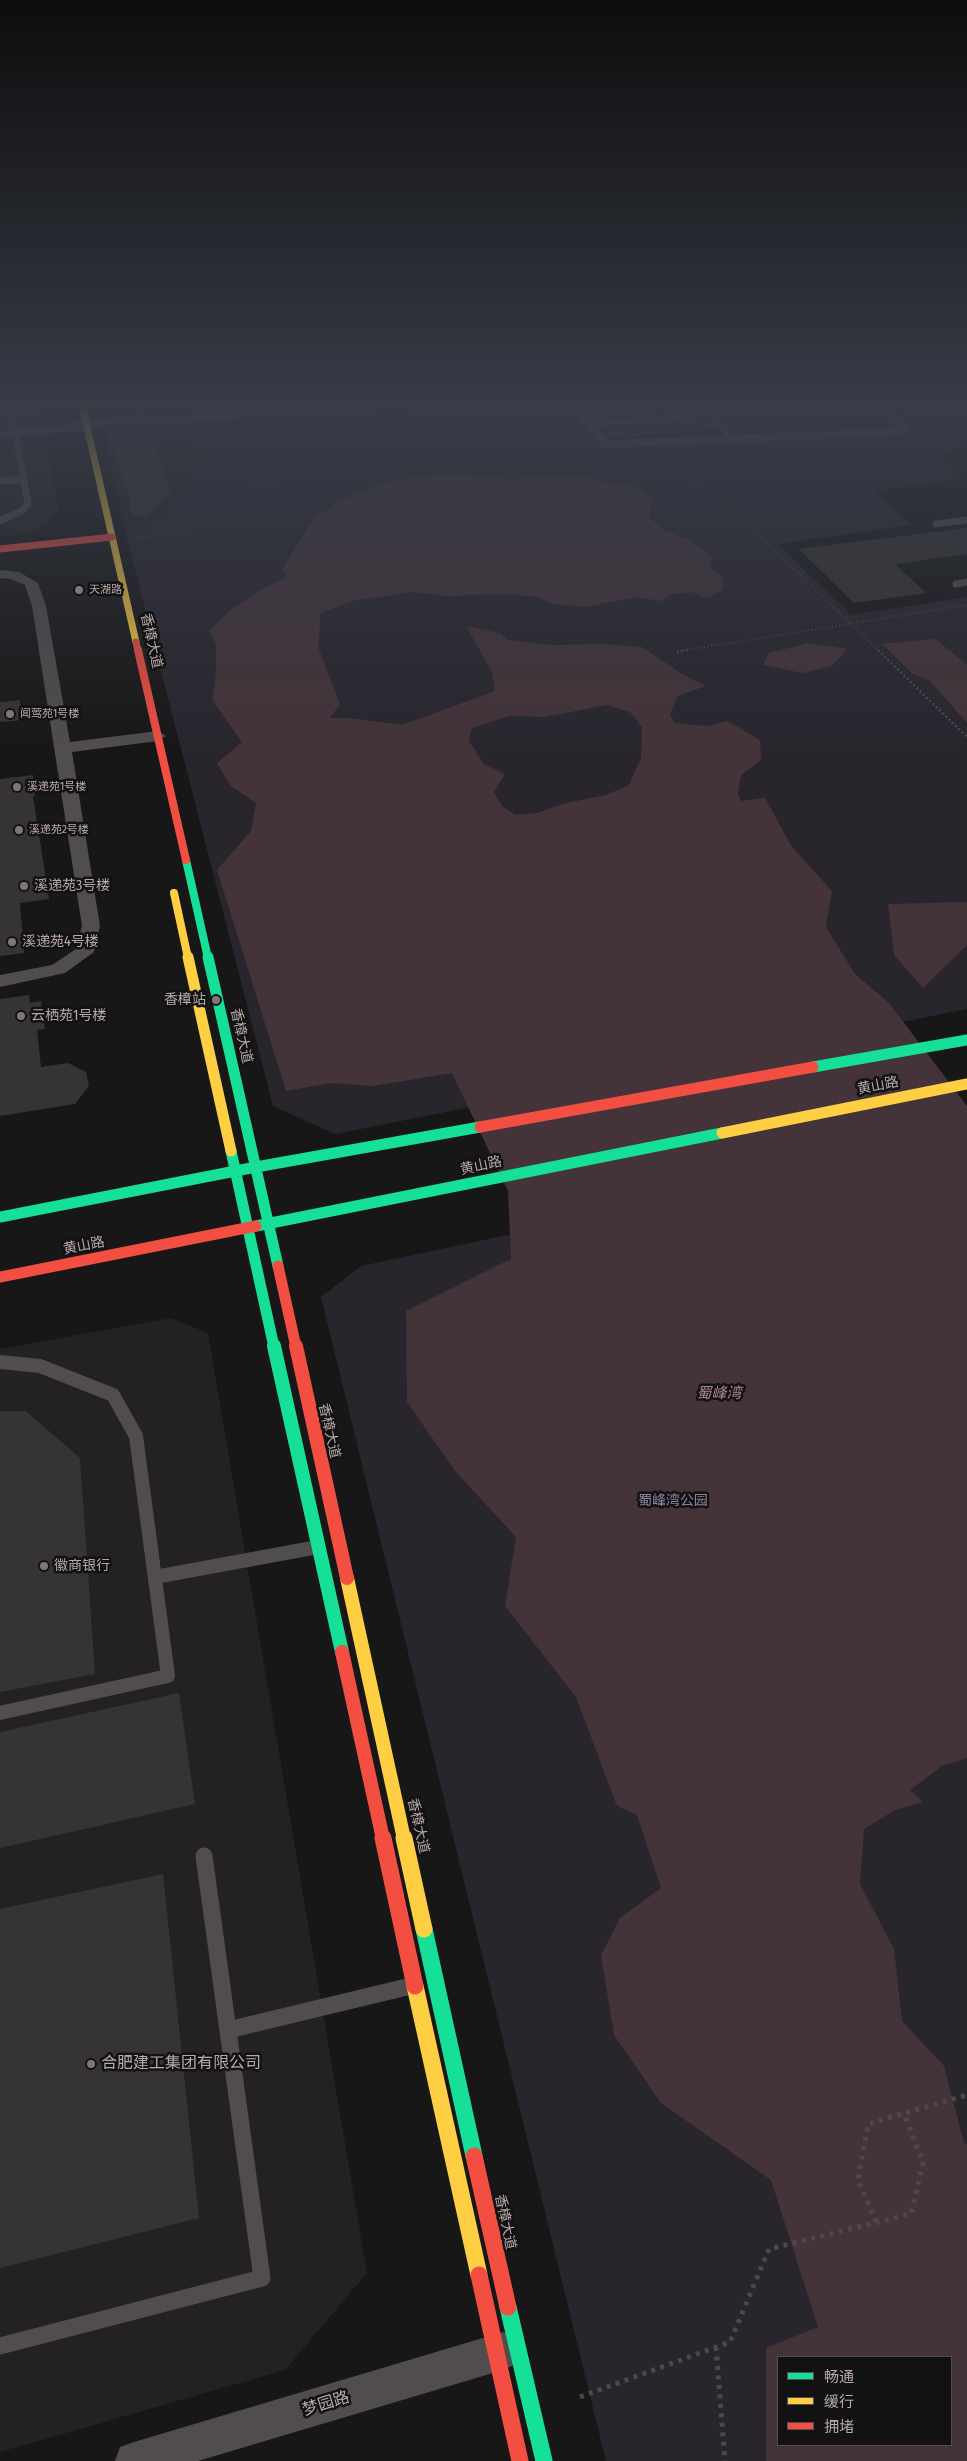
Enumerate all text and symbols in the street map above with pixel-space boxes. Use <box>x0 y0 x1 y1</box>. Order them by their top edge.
place label: 天湖路 <box>89 583 122 597</box>
marker: 天湖路 <box>73 584 85 596</box>
street label: 香樟大道 <box>137 612 165 670</box>
place label: 闻莺苑1号楼 <box>20 707 79 721</box>
marker: 闻莺苑1号楼 <box>4 708 16 720</box>
place label: 溪递苑1号楼 <box>27 780 86 794</box>
marker: 溪递苑1号楼 <box>11 781 23 793</box>
place label: 溪递苑2号楼 <box>29 823 89 837</box>
marker: 溪递苑2号楼 <box>13 824 25 836</box>
place label: 溪递苑3号楼 <box>34 878 110 894</box>
marker: 溪递苑3号楼 <box>18 880 30 892</box>
place label: 溪递苑4号楼 <box>22 934 99 950</box>
marker: 溪递苑4号楼 <box>6 936 18 948</box>
place label: 香樟站 <box>164 992 206 1008</box>
marker: 香樟站 <box>210 994 222 1006</box>
street label: 香樟大道 <box>227 1007 255 1065</box>
place label: 云栖苑1号楼 <box>31 1008 106 1024</box>
marker: 云栖苑1号楼 <box>15 1010 27 1022</box>
street label: 黄山路 <box>856 1074 900 1098</box>
street label: 黄山路 <box>459 1153 503 1179</box>
street label: 黄山路 <box>62 1234 106 1258</box>
water label: 蜀峰湾 <box>697 1385 741 1403</box>
street label: 香樟大道 <box>315 1402 343 1460</box>
park label: 蜀峰湾公园 <box>638 1493 708 1509</box>
place label: 徽商银行 <box>54 1558 110 1574</box>
marker: 徽商银行 <box>38 1560 50 1572</box>
street label: 香樟大道 <box>404 1797 432 1855</box>
place label: 合肥建工集团有限公司 <box>101 2054 261 2074</box>
marker: 合肥建工集团有限公司 <box>85 2058 97 2070</box>
street label: 香樟大道 <box>491 2193 519 2251</box>
legend <box>777 2356 952 2446</box>
text: 畅通 <box>824 2368 854 2386</box>
street label: 梦园路 <box>300 2388 352 2420</box>
text: 缓行 <box>824 2393 854 2411</box>
text: 拥堵 <box>824 2418 854 2436</box>

